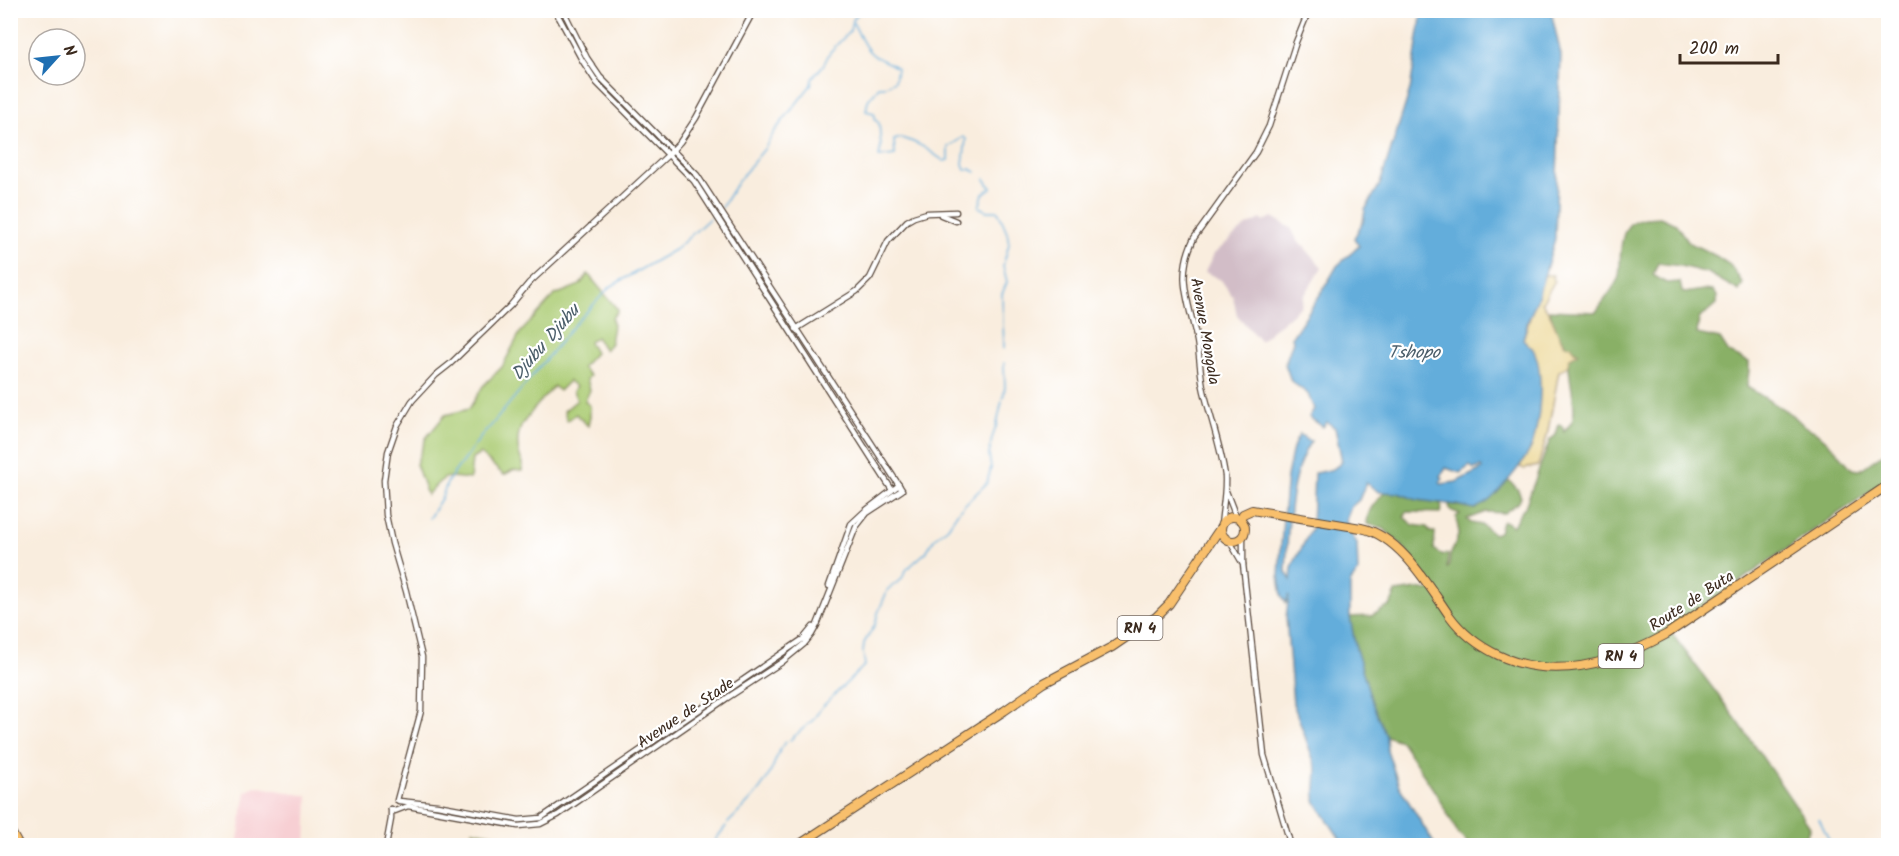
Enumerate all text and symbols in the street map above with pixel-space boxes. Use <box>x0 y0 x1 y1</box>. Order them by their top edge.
north arrow <box>27 27 87 87</box>
scale bar <box>1680 27 1778 65</box>
text: 200 m <box>1689 35 1739 64</box>
text: N <box>56 41 82 61</box>
street label: Avenue Mongala <box>1183 276 1226 387</box>
water label: Djubu Djubu <box>505 297 589 388</box>
water label: Tshopo <box>1388 339 1442 368</box>
street label: Route de Buta <box>1644 564 1739 638</box>
road number: RN 4 <box>1118 616 1162 640</box>
road number: RN 4 <box>1598 644 1644 668</box>
street label: Avenue de Stade <box>632 671 739 755</box>

